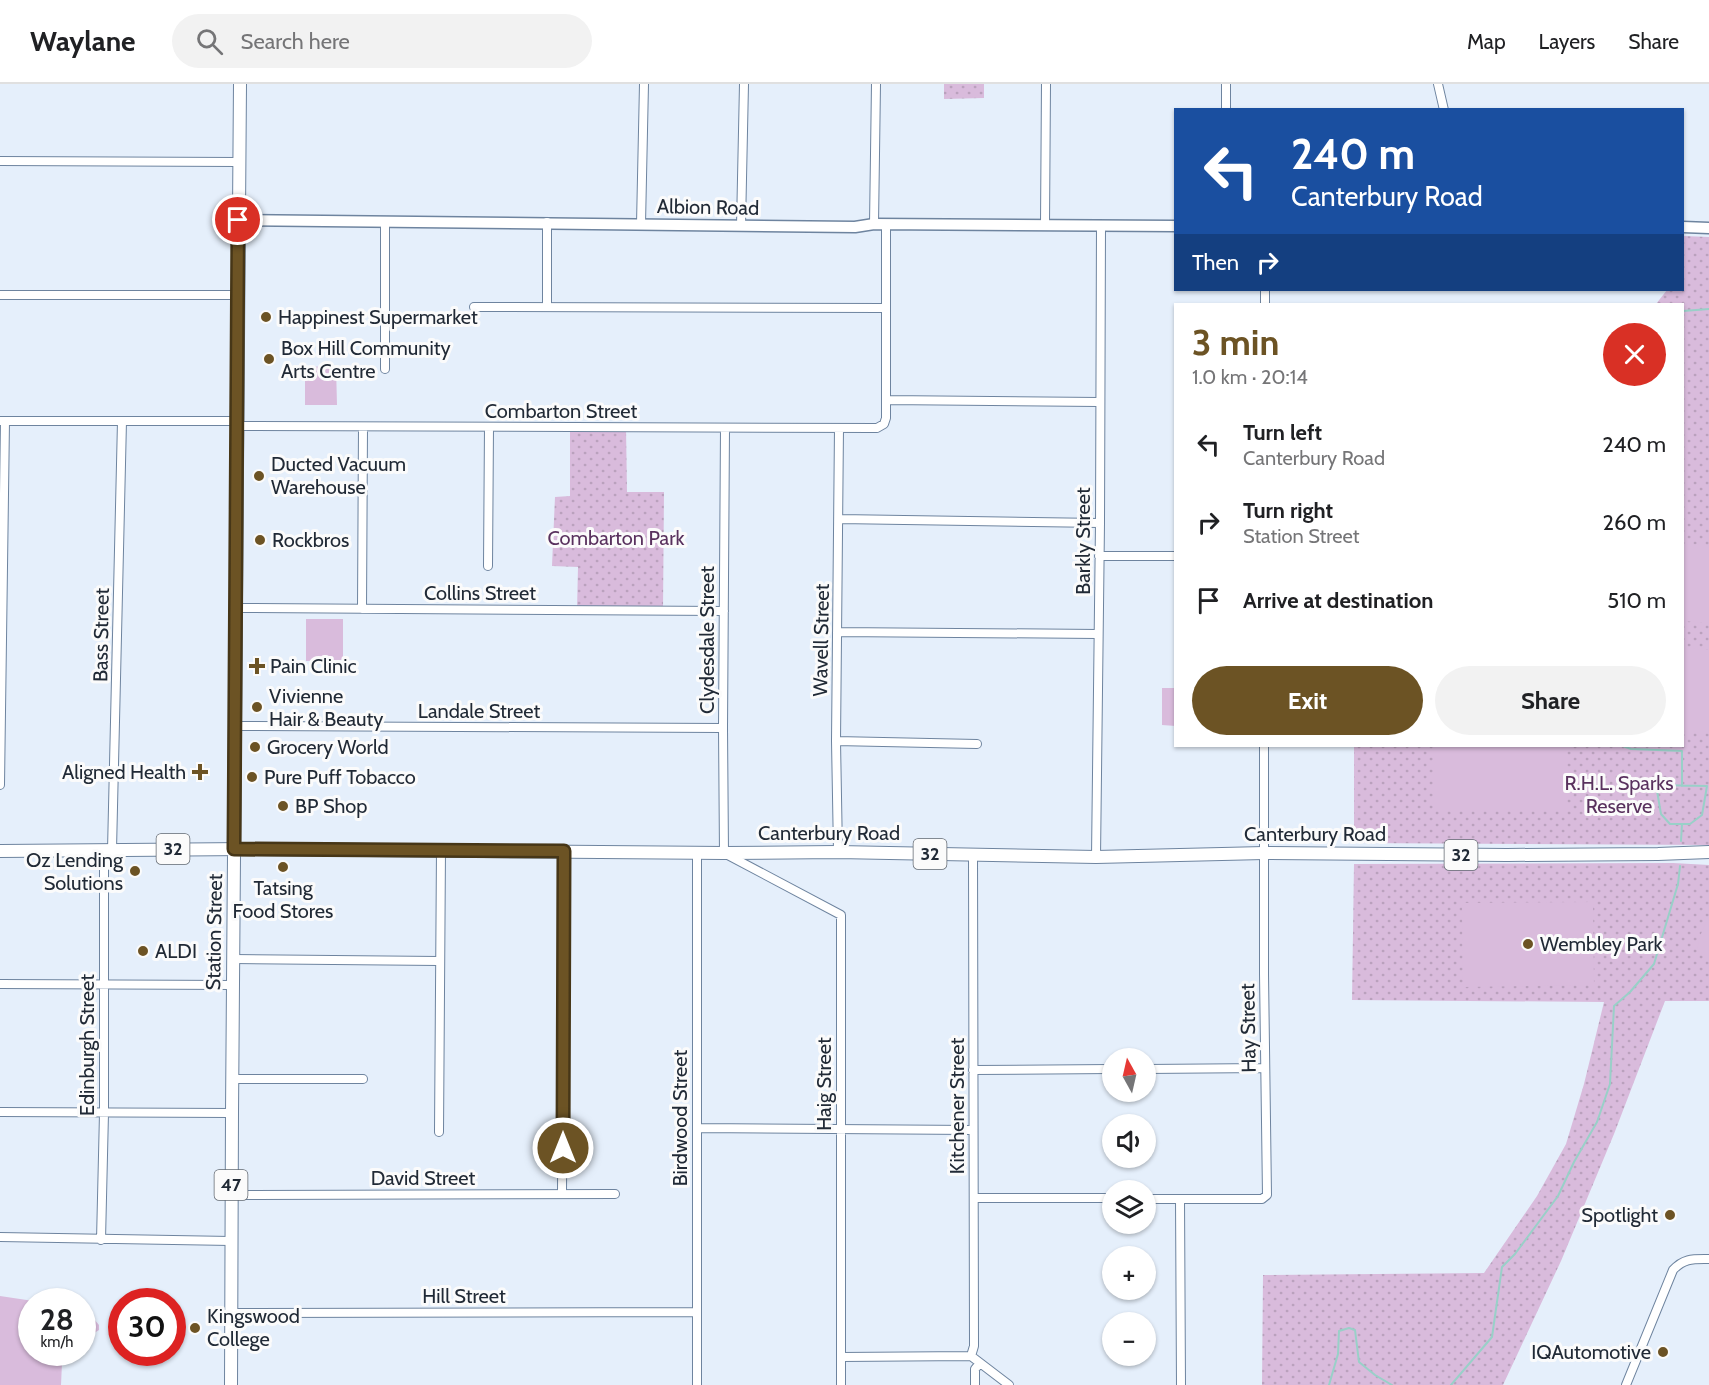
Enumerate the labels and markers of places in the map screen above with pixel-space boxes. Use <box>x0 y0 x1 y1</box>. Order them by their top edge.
pin <box>212 194 263 245</box>
place label: Happinest Supermarket <box>278 305 478 329</box>
marker: Happinest Supermarket <box>259 310 273 324</box>
place label: Box Hill Community Arts Centre <box>281 336 451 383</box>
marker: Box Hill Community Arts Centre <box>262 352 276 366</box>
place label: Ducted Vacuum Warehouse <box>271 452 406 499</box>
marker: Ducted Vacuum Warehouse <box>252 469 266 483</box>
place label: Rockbros <box>272 528 349 552</box>
marker: Rockbros <box>253 533 267 547</box>
place label: Pain Clinic <box>270 654 356 678</box>
marker: Pain Clinic <box>248 657 266 675</box>
place label: Vivienne Hair & Beauty <box>269 684 383 731</box>
marker: Vivienne Hair & Beauty <box>250 700 264 714</box>
place label: Grocery World <box>267 735 389 759</box>
marker: Grocery World <box>248 740 262 754</box>
place label: Aligned Health <box>62 760 186 784</box>
marker: Aligned Health <box>191 763 209 781</box>
place label: Pure Puff Tobacco <box>264 765 416 789</box>
marker: Pure Puff Tobacco <box>245 770 259 784</box>
place label: BP Shop <box>295 794 367 818</box>
marker: BP Shop <box>276 799 290 813</box>
place label: Oz Lending Solutions <box>26 848 124 895</box>
marker: Tatsing Food Stores <box>276 860 290 874</box>
marker: Oz Lending Solutions <box>128 864 142 878</box>
place label: Tatsing Food Stores <box>233 876 333 923</box>
place label: Wembley Park <box>1540 932 1662 956</box>
marker: Wembley Park <box>1521 937 1535 951</box>
place label: ALDI <box>155 939 197 963</box>
marker: ALDI <box>136 944 150 958</box>
place label: Spotlight <box>1581 1203 1658 1227</box>
marker: Spotlight <box>1663 1208 1677 1222</box>
place label: Kingswood College <box>207 1304 300 1351</box>
marker: Kingswood College <box>188 1321 202 1335</box>
place label: IQAutomotive <box>1531 1340 1651 1364</box>
marker: IQAutomotive <box>1656 1345 1670 1359</box>

